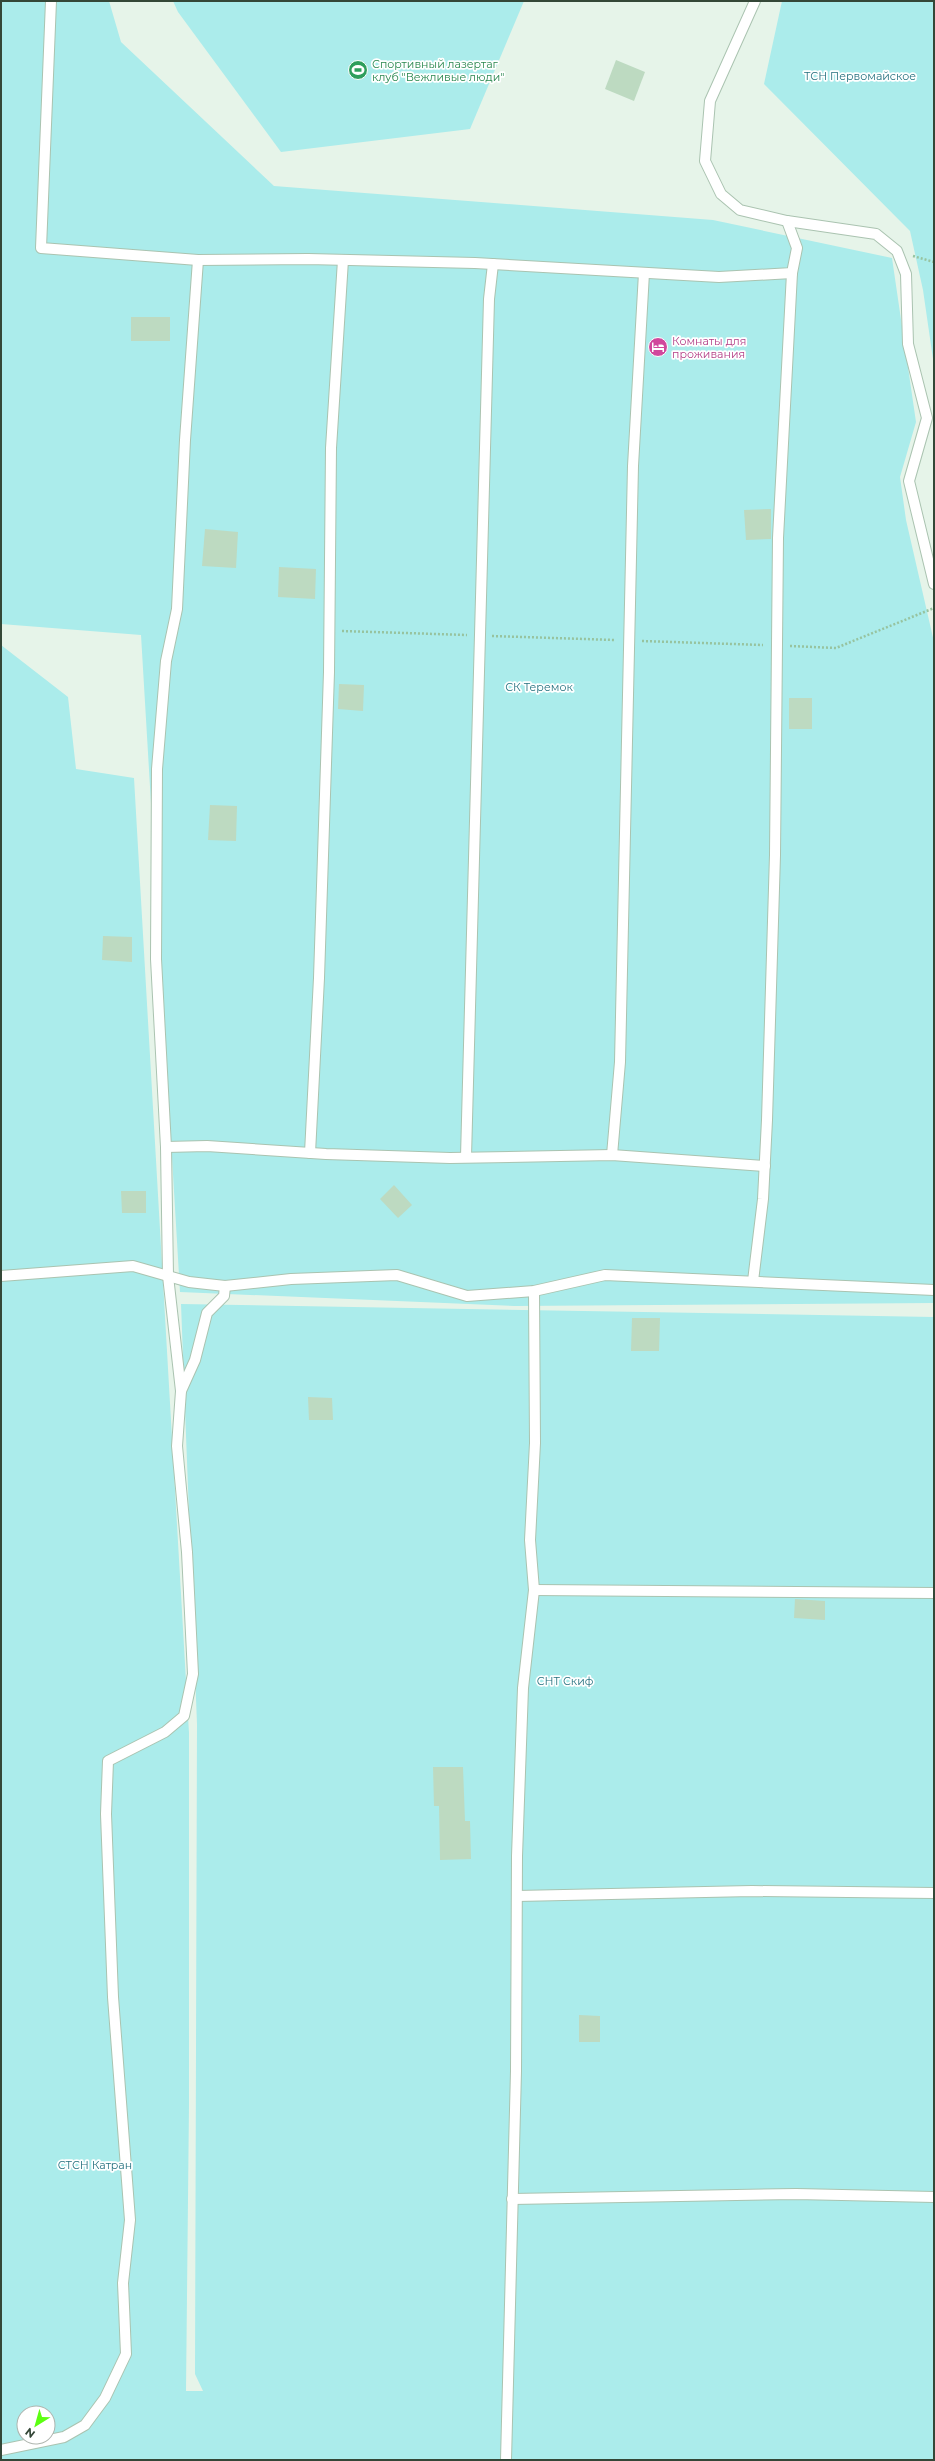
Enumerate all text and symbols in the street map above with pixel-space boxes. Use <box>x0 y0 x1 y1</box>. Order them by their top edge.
place label: Спортивный лазертаг клуб "Вежливые люди" <box>372 57 504 84</box>
sports icon: Спортивный лазертаг клуб "Вежливые люди" <box>347 59 369 81</box>
park label: ТСН Первомайское <box>804 69 916 83</box>
place label: Комнаты для проживания <box>672 334 746 361</box>
hotel icon: Комнаты для проживания <box>647 336 669 358</box>
park label: СК Теремок <box>505 680 573 694</box>
park label: СНТ Скиф <box>537 1674 594 1688</box>
park label: СТСН Катран <box>58 2158 132 2172</box>
north arrow <box>16 2405 56 2445</box>
text: N <box>22 2425 38 2441</box>

